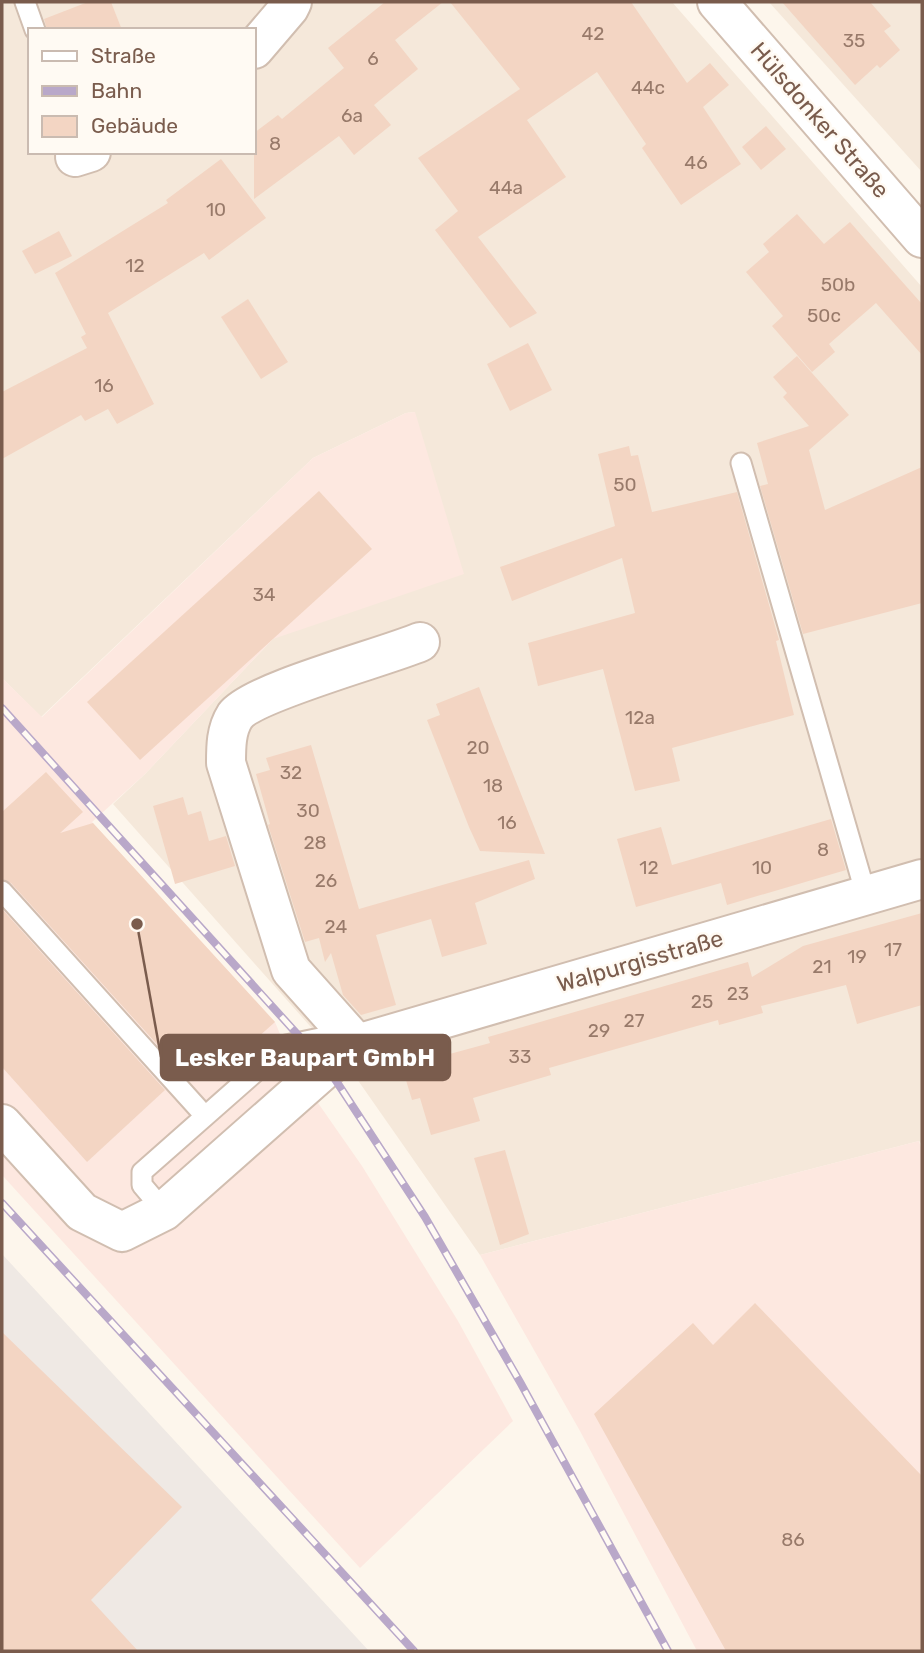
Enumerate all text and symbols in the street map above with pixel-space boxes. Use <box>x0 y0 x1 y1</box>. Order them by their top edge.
house number: 42 <box>582 22 604 45</box>
legend <box>28 28 256 154</box>
house number: 35 <box>843 29 865 52</box>
street label: Hülsdonker Straße <box>745 36 895 204</box>
text: Straße <box>91 43 156 68</box>
house number: 6 <box>367 47 379 70</box>
house number: 44c <box>631 76 665 99</box>
text: Bahn <box>91 78 142 103</box>
house number: 6a <box>341 104 363 127</box>
text: Gebäude <box>91 113 178 138</box>
house number: 8 <box>269 132 281 155</box>
house number: 46 <box>684 151 708 174</box>
house number: 44a <box>489 176 523 199</box>
house number: 10 <box>206 198 226 221</box>
house number: 12 <box>125 254 145 277</box>
house number: 50b <box>821 273 855 296</box>
house number: 50c <box>807 304 841 327</box>
house number: 16 <box>94 374 114 397</box>
house number: 50 <box>613 473 637 496</box>
house number: 34 <box>252 583 276 606</box>
house number: 12a <box>625 706 655 729</box>
house number: 20 <box>466 736 490 759</box>
house number: 32 <box>280 761 302 784</box>
house number: 18 <box>483 774 503 797</box>
house number: 30 <box>296 799 320 822</box>
house number: 16 <box>497 811 517 834</box>
house number: 28 <box>303 831 327 854</box>
house number: 8 <box>817 838 829 861</box>
house number: 12 <box>639 856 659 879</box>
house number: 10 <box>752 856 772 879</box>
house number: 26 <box>315 869 337 892</box>
house number: 24 <box>325 915 348 938</box>
street label: Walpurgisstraße <box>554 924 726 998</box>
house number: 17 <box>884 938 902 961</box>
house number: 19 <box>847 945 867 968</box>
house number: 21 <box>812 955 832 978</box>
house number: 23 <box>727 982 749 1005</box>
house number: 25 <box>691 990 713 1013</box>
house number: 27 <box>624 1009 645 1032</box>
house number: 29 <box>588 1019 610 1042</box>
callout: Lesker Baupart GmbH <box>161 1035 450 1080</box>
text: Lesker Baupart GmbH <box>175 1044 435 1072</box>
house number: 33 <box>509 1045 531 1068</box>
house number: 86 <box>781 1528 805 1551</box>

